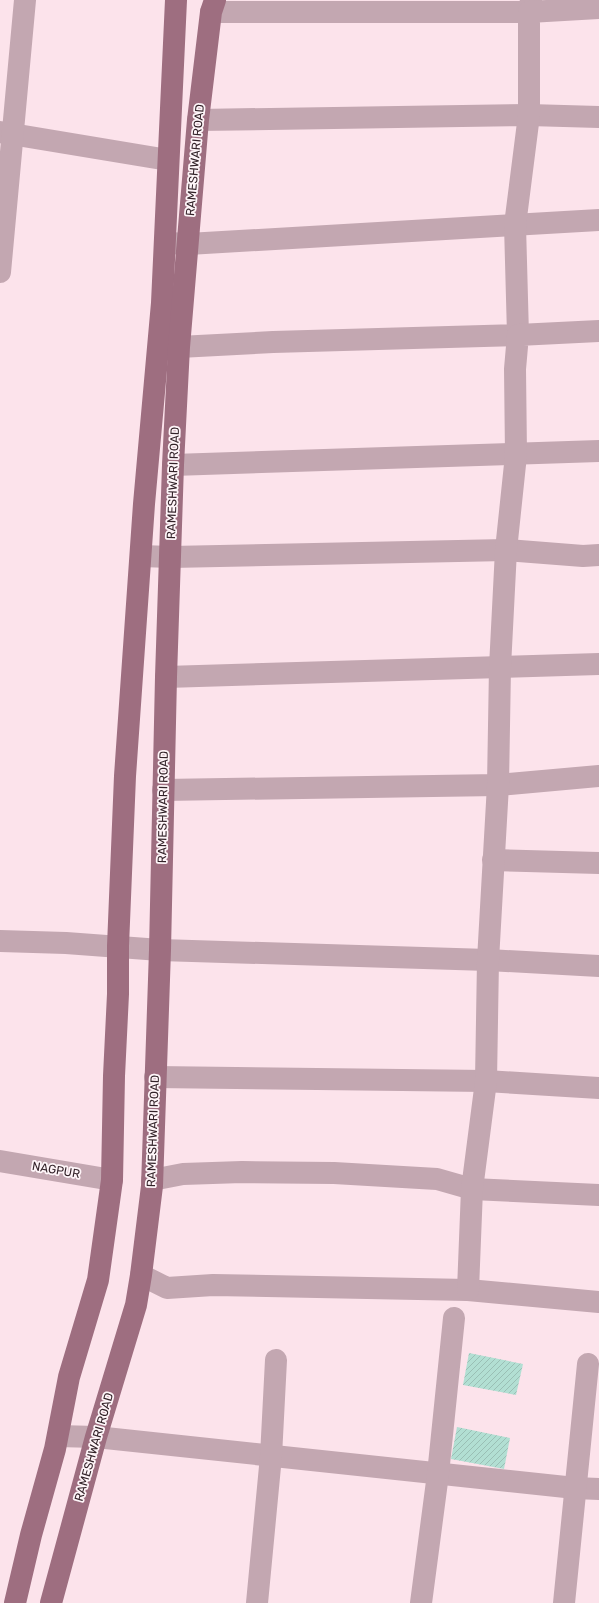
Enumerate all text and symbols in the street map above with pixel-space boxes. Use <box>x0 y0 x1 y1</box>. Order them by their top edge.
street label: RAMESHWARI ROAD <box>183 103 207 217</box>
street label: RAMESHWARI ROAD <box>164 427 182 539</box>
street label: RAMESHWARI ROAD <box>155 751 171 863</box>
street label: RAMESHWARI ROAD <box>144 1075 162 1187</box>
street label: NAGPUR <box>31 1159 81 1181</box>
street label: RAMESHWARI ROAD <box>72 1391 116 1503</box>

